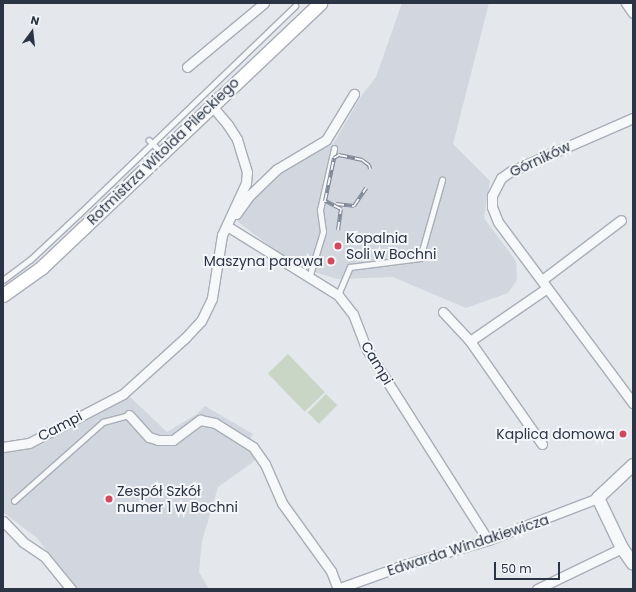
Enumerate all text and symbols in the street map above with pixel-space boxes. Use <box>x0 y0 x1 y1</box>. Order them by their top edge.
north arrow <box>12 12 52 52</box>
text: N <box>29 12 41 29</box>
street label: Rotmistrza Witolda Pileckiego <box>83 74 243 228</box>
street label: Górników <box>507 138 573 180</box>
place label: Kopalnia Soli w Bochni <box>346 230 436 262</box>
marker: Kopalnia Soli w Bochni <box>333 241 343 251</box>
place label: Maszyna parowa <box>204 253 323 269</box>
marker: Maszyna parowa <box>326 256 336 266</box>
street label: Campi <box>358 338 396 388</box>
street label: Campi <box>35 407 85 445</box>
place label: Kaplica domowa <box>496 426 615 442</box>
marker: Kaplica domowa <box>618 429 628 439</box>
place label: Zespół Szkół numer 1 w Bochni <box>117 483 238 516</box>
marker: Zespół Szkół numer 1 w Bochni <box>104 494 114 504</box>
street label: Edwarda Windakiewicza <box>385 511 551 579</box>
scale bar <box>496 554 562 580</box>
text: 50 m <box>501 560 532 577</box>

